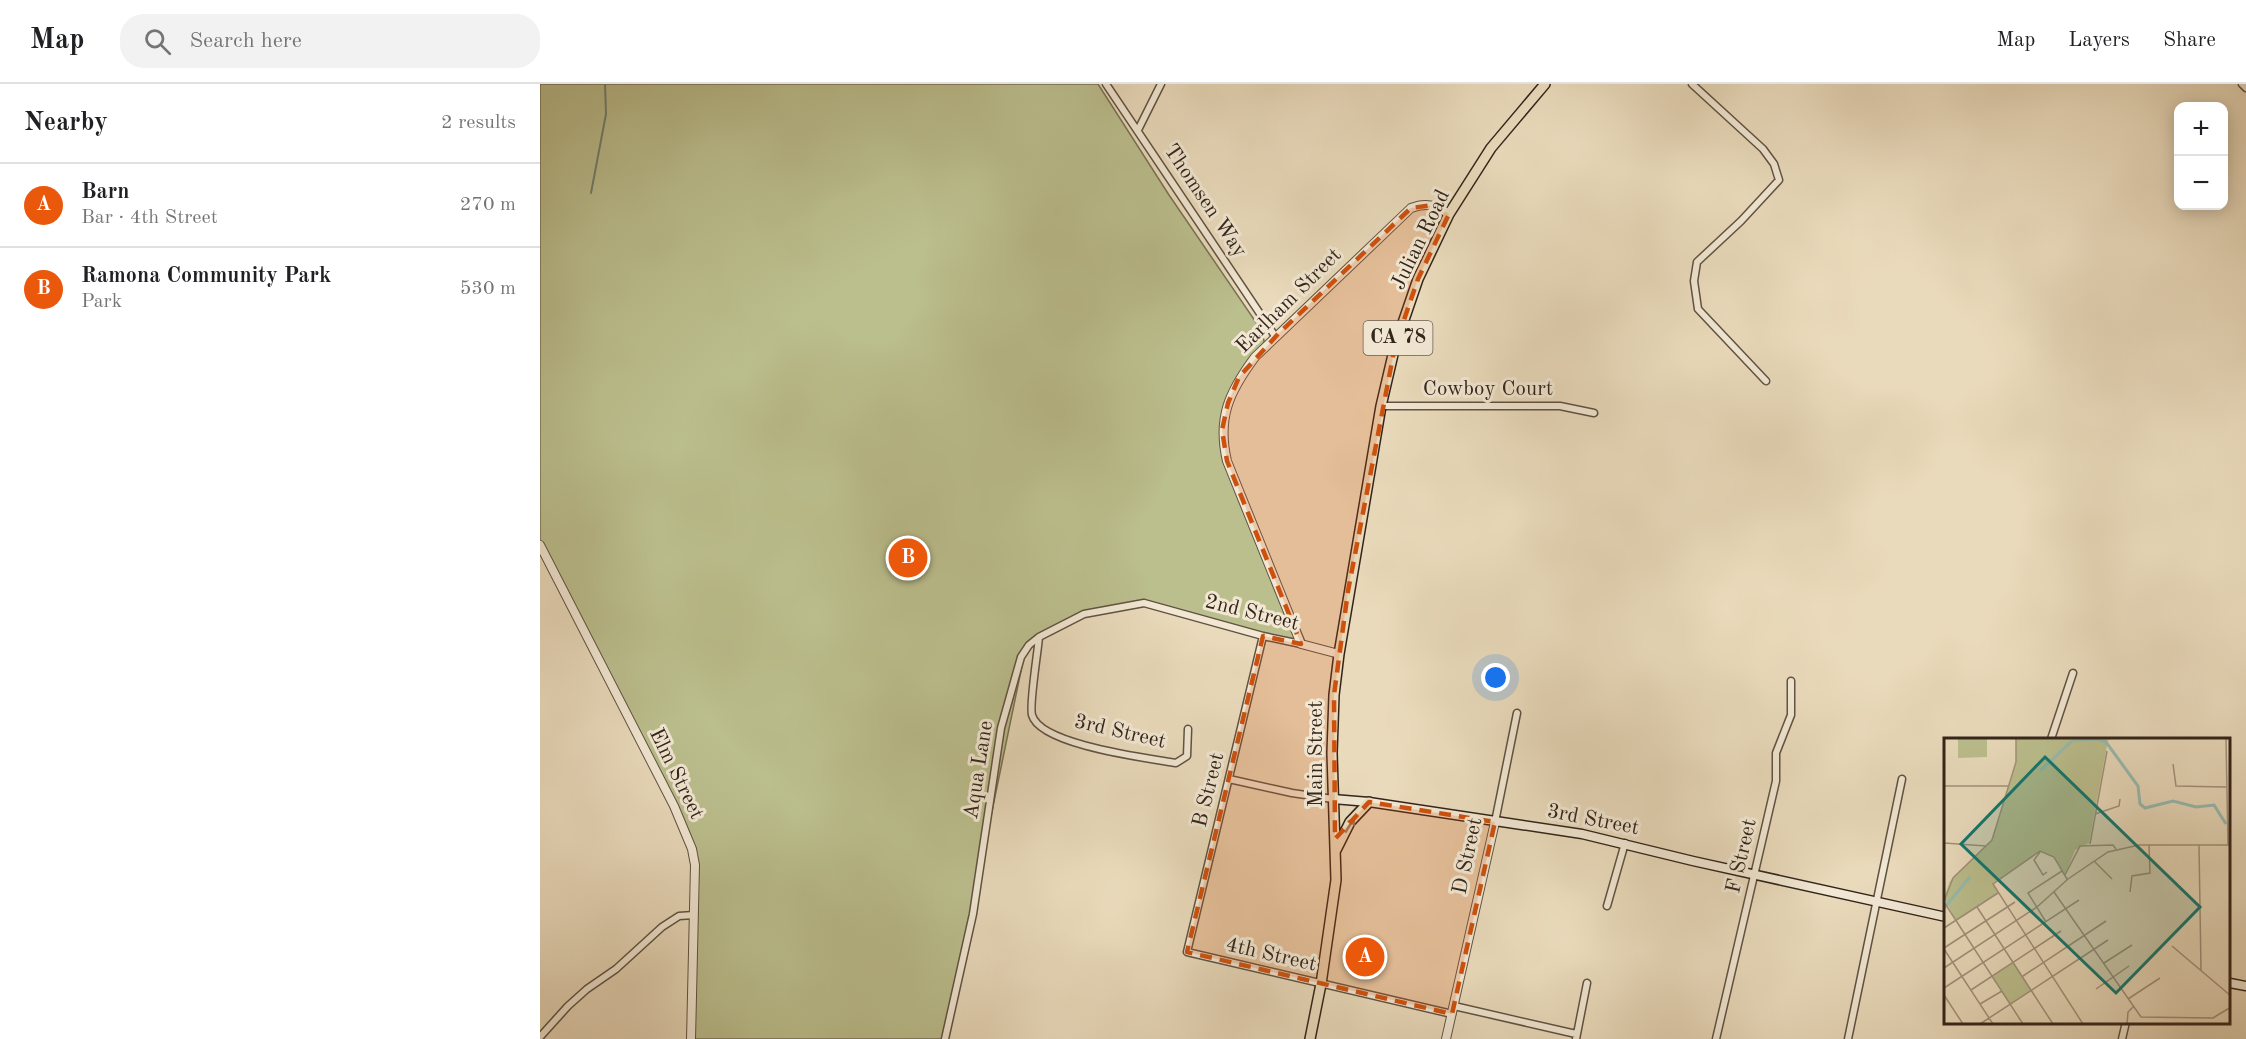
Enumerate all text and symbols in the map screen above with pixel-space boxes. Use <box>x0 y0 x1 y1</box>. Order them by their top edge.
search box <box>120 14 540 68</box>
icon: search <box>141 25 174 58</box>
text: Map <box>30 27 84 55</box>
text: Search here <box>189 30 302 52</box>
text: Map <box>1996 30 2035 51</box>
text: Layers <box>2068 30 2130 51</box>
text: Share <box>2163 30 2216 51</box>
map controls <box>2174 102 2228 210</box>
button: + <box>2174 102 2228 156</box>
text: Nearby <box>24 110 108 136</box>
text: 2 results <box>441 113 516 133</box>
street label: Thomsen Way <box>1160 141 1250 261</box>
button: − <box>2174 156 2228 210</box>
text: Barn <box>81 181 130 203</box>
street label: Julian Road <box>1388 187 1454 293</box>
text: A <box>36 195 51 215</box>
text: 270 m <box>460 195 516 215</box>
text: Bar · 4th Street <box>81 208 218 228</box>
street label: Earlham Street <box>1232 244 1346 358</box>
text: Ramona Community Park <box>81 265 331 287</box>
text: B <box>36 279 51 299</box>
text: 530 m <box>460 279 516 299</box>
text: Park <box>81 292 122 312</box>
road number: CA 78 <box>1364 321 1432 355</box>
street label: Cowboy Court <box>1423 379 1553 400</box>
pin: B <box>888 536 928 580</box>
street label: 2nd Street <box>1203 591 1301 635</box>
your location <box>1481 663 1510 692</box>
street label: Main Street <box>1306 701 1327 807</box>
street label: 3rd Street <box>1072 711 1168 753</box>
street label: Aqua Lane <box>961 719 997 821</box>
street label: Elm Street <box>645 725 707 823</box>
inset map <box>1944 738 2231 1024</box>
street label: B Street <box>1190 751 1228 829</box>
street label: 3rd Street <box>1545 801 1641 839</box>
street label: D Street <box>1450 816 1486 896</box>
one-way arrow <box>1344 817 1355 834</box>
street label: F Street <box>1723 817 1761 895</box>
street label: 4th Street <box>1224 934 1318 976</box>
pin: A <box>1346 934 1384 980</box>

